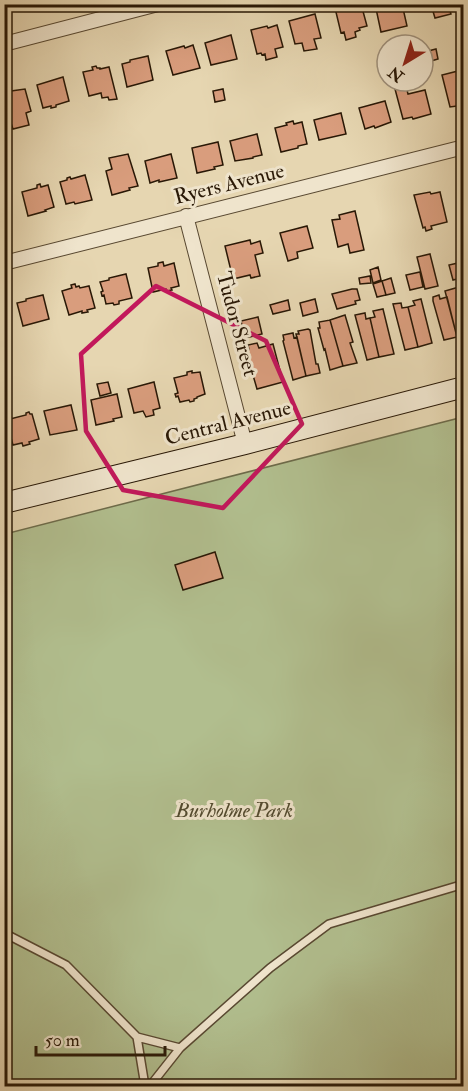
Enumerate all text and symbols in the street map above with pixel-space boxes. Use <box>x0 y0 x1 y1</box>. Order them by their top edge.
north arrow <box>375 33 435 93</box>
text: N <box>384 61 409 87</box>
street label: Ryers Avenue <box>171 157 287 211</box>
street label: Tudor Street <box>210 269 264 380</box>
street label: Central Avenue <box>162 394 294 452</box>
park label: Burholme Park <box>174 797 293 824</box>
scale bar <box>36 1019 165 1057</box>
text: 50 m <box>45 1029 80 1052</box>

